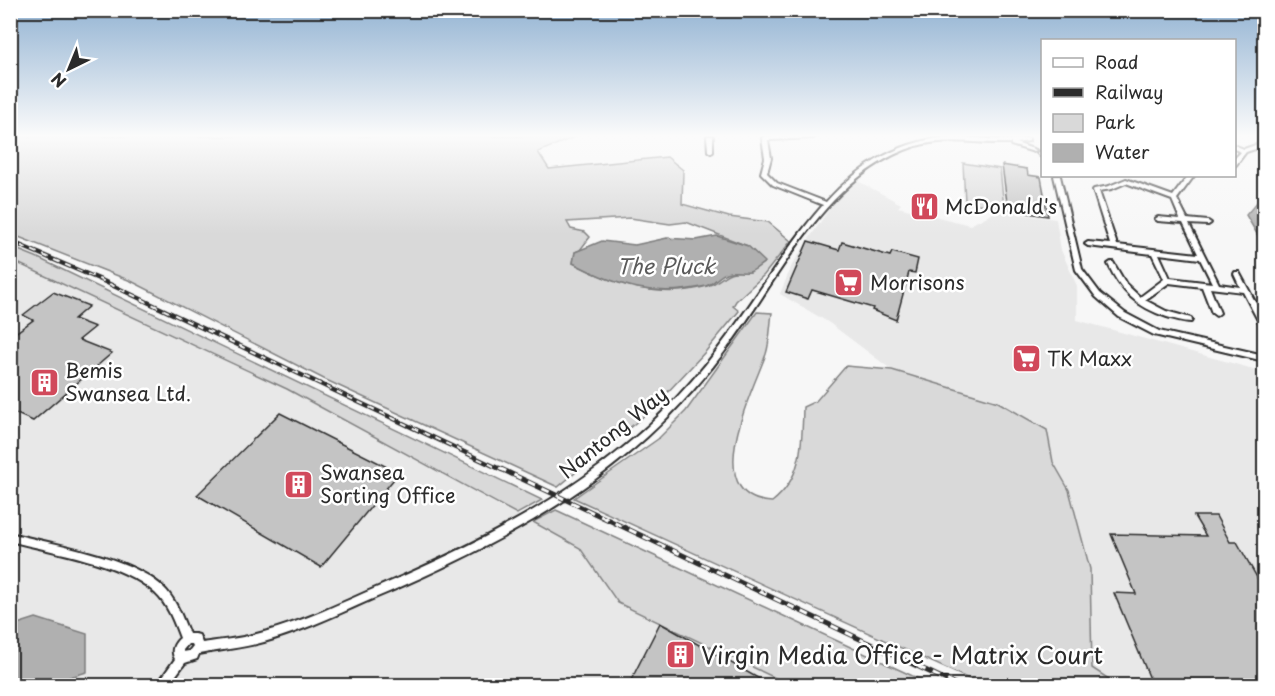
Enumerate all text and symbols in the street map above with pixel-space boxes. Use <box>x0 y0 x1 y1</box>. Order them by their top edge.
north arrow <box>39 39 99 99</box>
legend <box>1041 39 1236 177</box>
text: Road <box>1095 48 1139 75</box>
text: N <box>45 68 71 94</box>
text: Railway <box>1095 78 1163 105</box>
text: Park <box>1095 108 1135 135</box>
text: Water <box>1095 138 1150 165</box>
restaurant icon: McDonald's <box>908 190 940 222</box>
place label: McDonald's <box>945 191 1057 221</box>
water label: The Pluck <box>617 249 717 281</box>
supermarket icon: Morrisons <box>833 266 865 298</box>
place label: Morrisons <box>870 267 965 297</box>
supermarket icon: TK Maxx <box>1010 342 1042 374</box>
place label: TK Maxx <box>1047 343 1132 373</box>
place label: Bemis Swansea Ltd. <box>65 355 191 408</box>
building icon: Bemis Swansea Ltd. <box>28 366 60 398</box>
street label: Nantong Way <box>552 379 674 485</box>
place label: Swansea Sorting Office <box>320 457 456 510</box>
building icon: Swansea Sorting Office <box>283 468 315 500</box>
place label: Virgin Media Office - Matrix Court <box>701 636 1103 672</box>
building icon: Virgin Media Office - Matrix Court <box>664 638 696 670</box>

